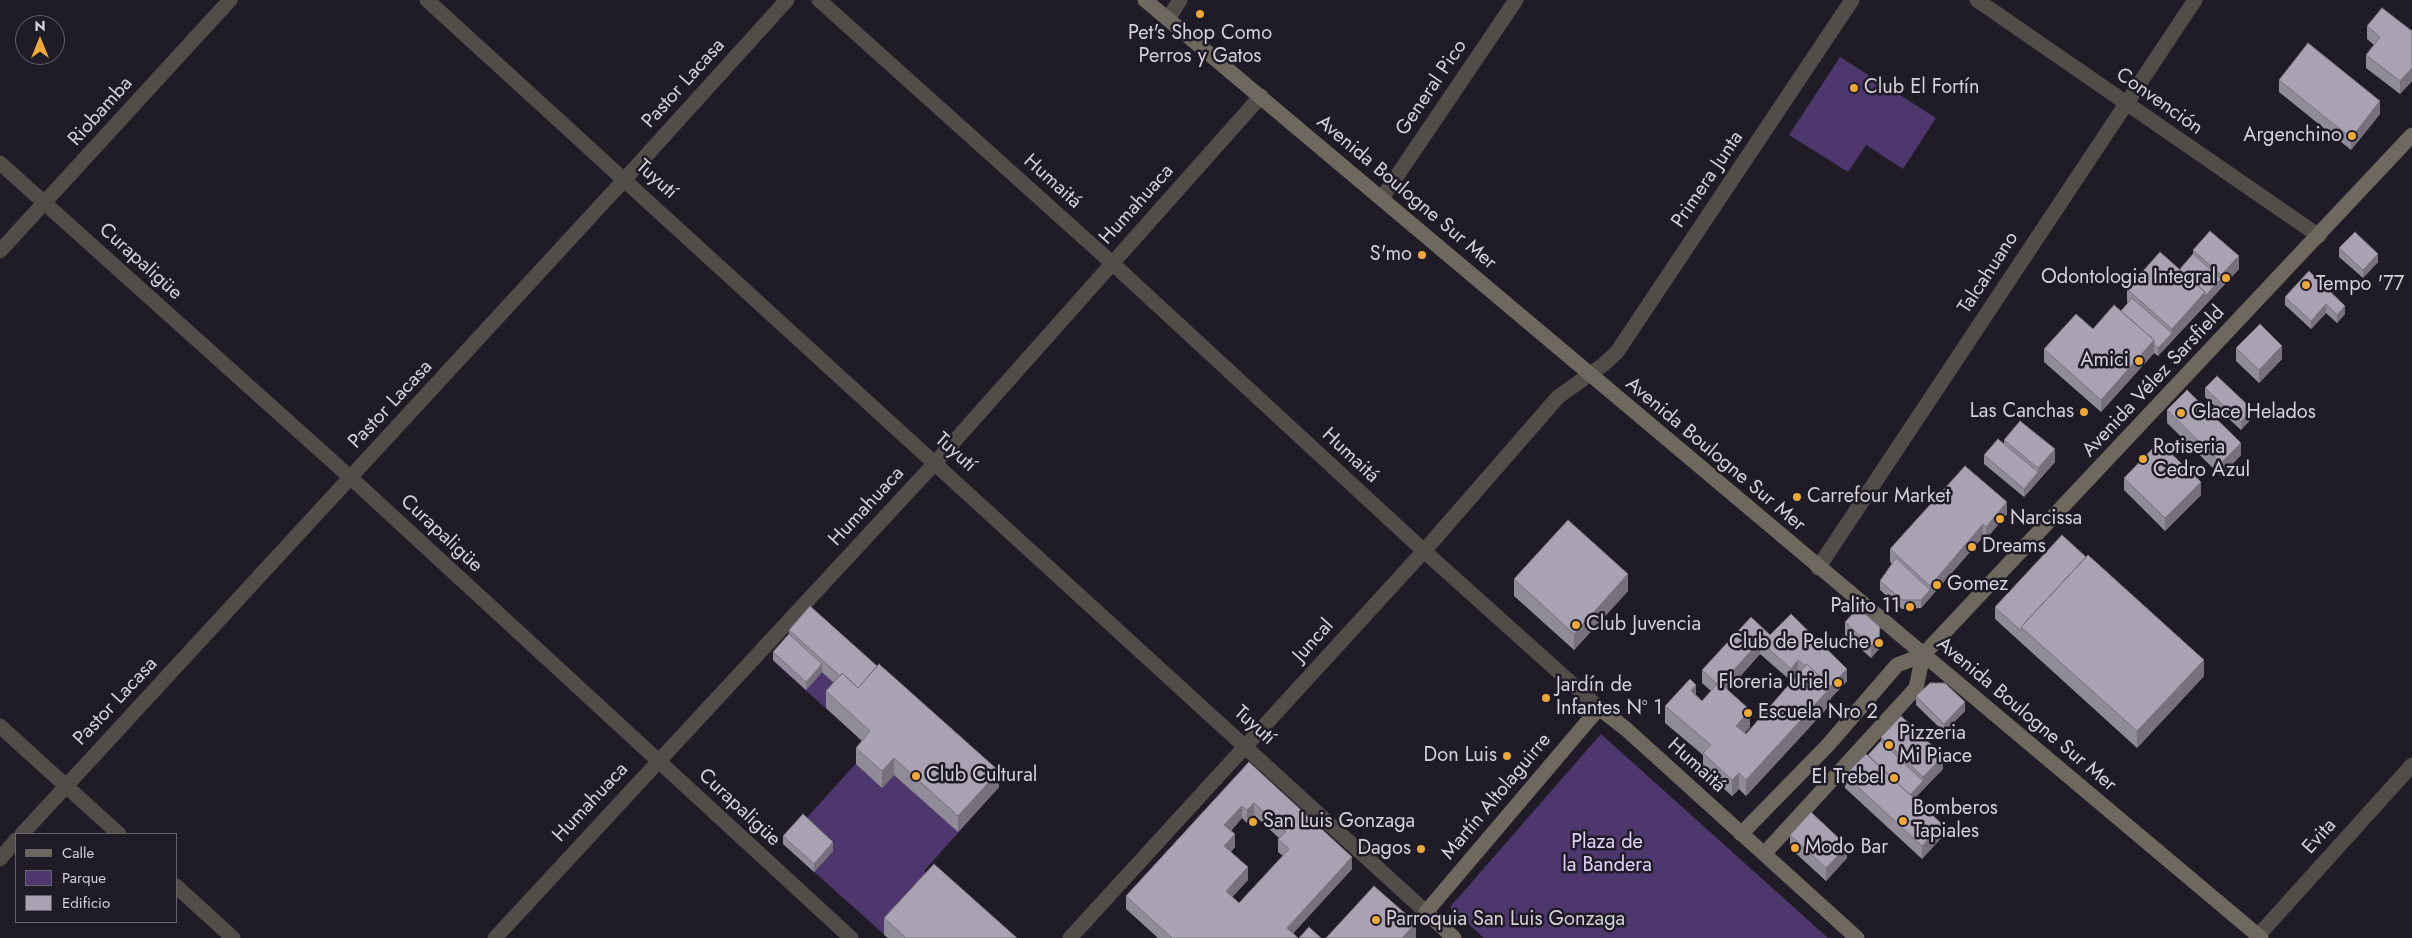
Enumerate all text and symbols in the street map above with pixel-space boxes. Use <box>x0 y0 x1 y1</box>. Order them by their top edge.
marker: Pet's Shop Como Perros y Gatos <box>1194 8 1206 20</box>
north arrow <box>15 15 65 65</box>
text: N <box>34 16 46 36</box>
place label: Pet's Shop Como Perros y Gatos <box>1128 22 1272 69</box>
street label: Pastor Lacasa <box>638 34 730 134</box>
street label: General Pico <box>1391 36 1473 140</box>
street label: Convención <box>2111 63 2207 141</box>
street label: Riobamba <box>64 72 138 152</box>
place label: Club El Fortín <box>1864 76 1979 100</box>
marker: Club El Fortín <box>1848 82 1860 94</box>
street label: Avenida Boulogne Sur Mer <box>1311 111 1501 275</box>
place label: Argenchino <box>2243 124 2342 148</box>
street label: Primera Junta <box>1667 127 1749 233</box>
marker: Argenchino <box>2346 130 2358 142</box>
street label: Humaitá <box>1018 150 1086 214</box>
street label: Tuyutí <box>630 155 682 205</box>
street label: Humahuaca <box>1095 160 1179 250</box>
street label: Curapaligüe <box>93 218 187 306</box>
street label: Talcahuano <box>1954 228 2024 318</box>
place label: S'mo <box>1370 243 1412 267</box>
marker: S'mo <box>1416 249 1428 261</box>
place label: Odontologia Integral <box>2041 266 2216 290</box>
marker: Odontologia Integral <box>2220 272 2232 284</box>
place label: Tempo '77 <box>2316 273 2404 297</box>
marker: Tempo '77 <box>2300 279 2312 291</box>
street label: Avenida Vélez Sarsfield <box>2078 301 2230 463</box>
place label: Amici <box>2080 349 2129 373</box>
marker: Amici <box>2133 355 2145 367</box>
street label: Pastor Lacasa <box>344 356 438 454</box>
street label: Avenida Boulogne Sur Mer <box>1620 373 1810 537</box>
place label: Las Canchas <box>1970 400 2074 424</box>
place label: Glace Helados <box>2191 401 2316 425</box>
marker: Las Canchas <box>2078 406 2090 418</box>
marker: Glace Helados <box>2175 407 2187 419</box>
street label: Humaitá <box>1316 423 1384 489</box>
street label: Tuyutí <box>929 428 981 478</box>
place label: Rotiseria Cedro Azul <box>2153 436 2250 483</box>
marker: Rotiseria Cedro Azul <box>2137 453 2149 465</box>
street label: Humahuaca <box>824 462 910 552</box>
place label: Carrefour Market <box>1807 485 1950 509</box>
street label: Curapaligüe <box>395 490 487 578</box>
marker: Carrefour Market <box>1791 491 1803 503</box>
place label: Narcissa <box>2010 507 2082 531</box>
marker: Narcissa <box>1994 513 2006 525</box>
place label: Dreams <box>1982 535 2046 559</box>
marker: Dreams <box>1966 541 1978 553</box>
place label: Gomez <box>1947 573 2008 597</box>
marker: Gomez <box>1931 579 1943 591</box>
place label: Palito 11 <box>1831 595 1900 619</box>
marker: Palito 11 <box>1904 601 1916 613</box>
place label: Club Juvencia <box>1586 613 1701 637</box>
street label: Juncal <box>1288 615 1340 667</box>
marker: Club Juvencia <box>1570 619 1582 631</box>
place label: Club de Peluche <box>1729 631 1869 655</box>
street label: Avenida Boulogne Sur Mer <box>1931 633 2121 797</box>
marker: Club de Peluche <box>1873 637 1885 649</box>
street label: Pastor Lacasa <box>69 653 163 751</box>
place label: Floreria Uriel <box>1718 671 1828 695</box>
place label: Jardín de Infantes Nº 1 <box>1556 674 1662 721</box>
marker: Floreria Uriel <box>1832 677 1844 689</box>
marker: Jardín de Infantes Nº 1 <box>1540 692 1552 704</box>
street label: Tuyutí <box>1228 701 1280 751</box>
place label: Escuela Nro 2 <box>1758 701 1878 725</box>
marker: Escuela Nro 2 <box>1742 707 1754 719</box>
place label: Pizzeria Mi Piace <box>1899 722 1972 769</box>
street label: Martín Altolaguirre <box>1437 729 1557 865</box>
street label: Humaitá <box>1662 734 1730 798</box>
marker: Pizzeria Mi Piace <box>1883 739 1895 751</box>
place label: Don Luis <box>1424 744 1497 768</box>
marker: Don Luis <box>1501 750 1513 762</box>
street label: Humahuaca <box>548 758 634 848</box>
street label: Curapaligüe <box>693 764 785 852</box>
place label: Club Cultural <box>926 764 1037 788</box>
place label: El Trebel <box>1812 766 1884 790</box>
marker: Club Cultural <box>910 770 922 782</box>
marker: El Trebel <box>1888 772 1900 784</box>
place label: Bomberos Tapiales <box>1913 797 1998 844</box>
place label: San Luis Gonzaga <box>1263 810 1415 834</box>
street label: Evita <box>2298 814 2342 860</box>
marker: Bomberos Tapiales <box>1897 815 1909 827</box>
marker: San Luis Gonzaga <box>1247 816 1259 828</box>
park label: Plaza de la Bandera <box>1562 831 1652 878</box>
legend <box>15 833 178 923</box>
place label: Modo Bar <box>1805 836 1888 860</box>
place label: Dagos <box>1357 837 1411 861</box>
text: Calle <box>62 842 94 864</box>
marker: Modo Bar <box>1789 842 1801 854</box>
marker: Dagos <box>1415 843 1427 855</box>
text: Parque <box>62 867 106 889</box>
text: Edificio <box>62 892 110 914</box>
place label: Parroquia San Luis Gonzaga <box>1386 908 1625 932</box>
marker: Parroquia San Luis Gonzaga <box>1370 914 1382 926</box>

